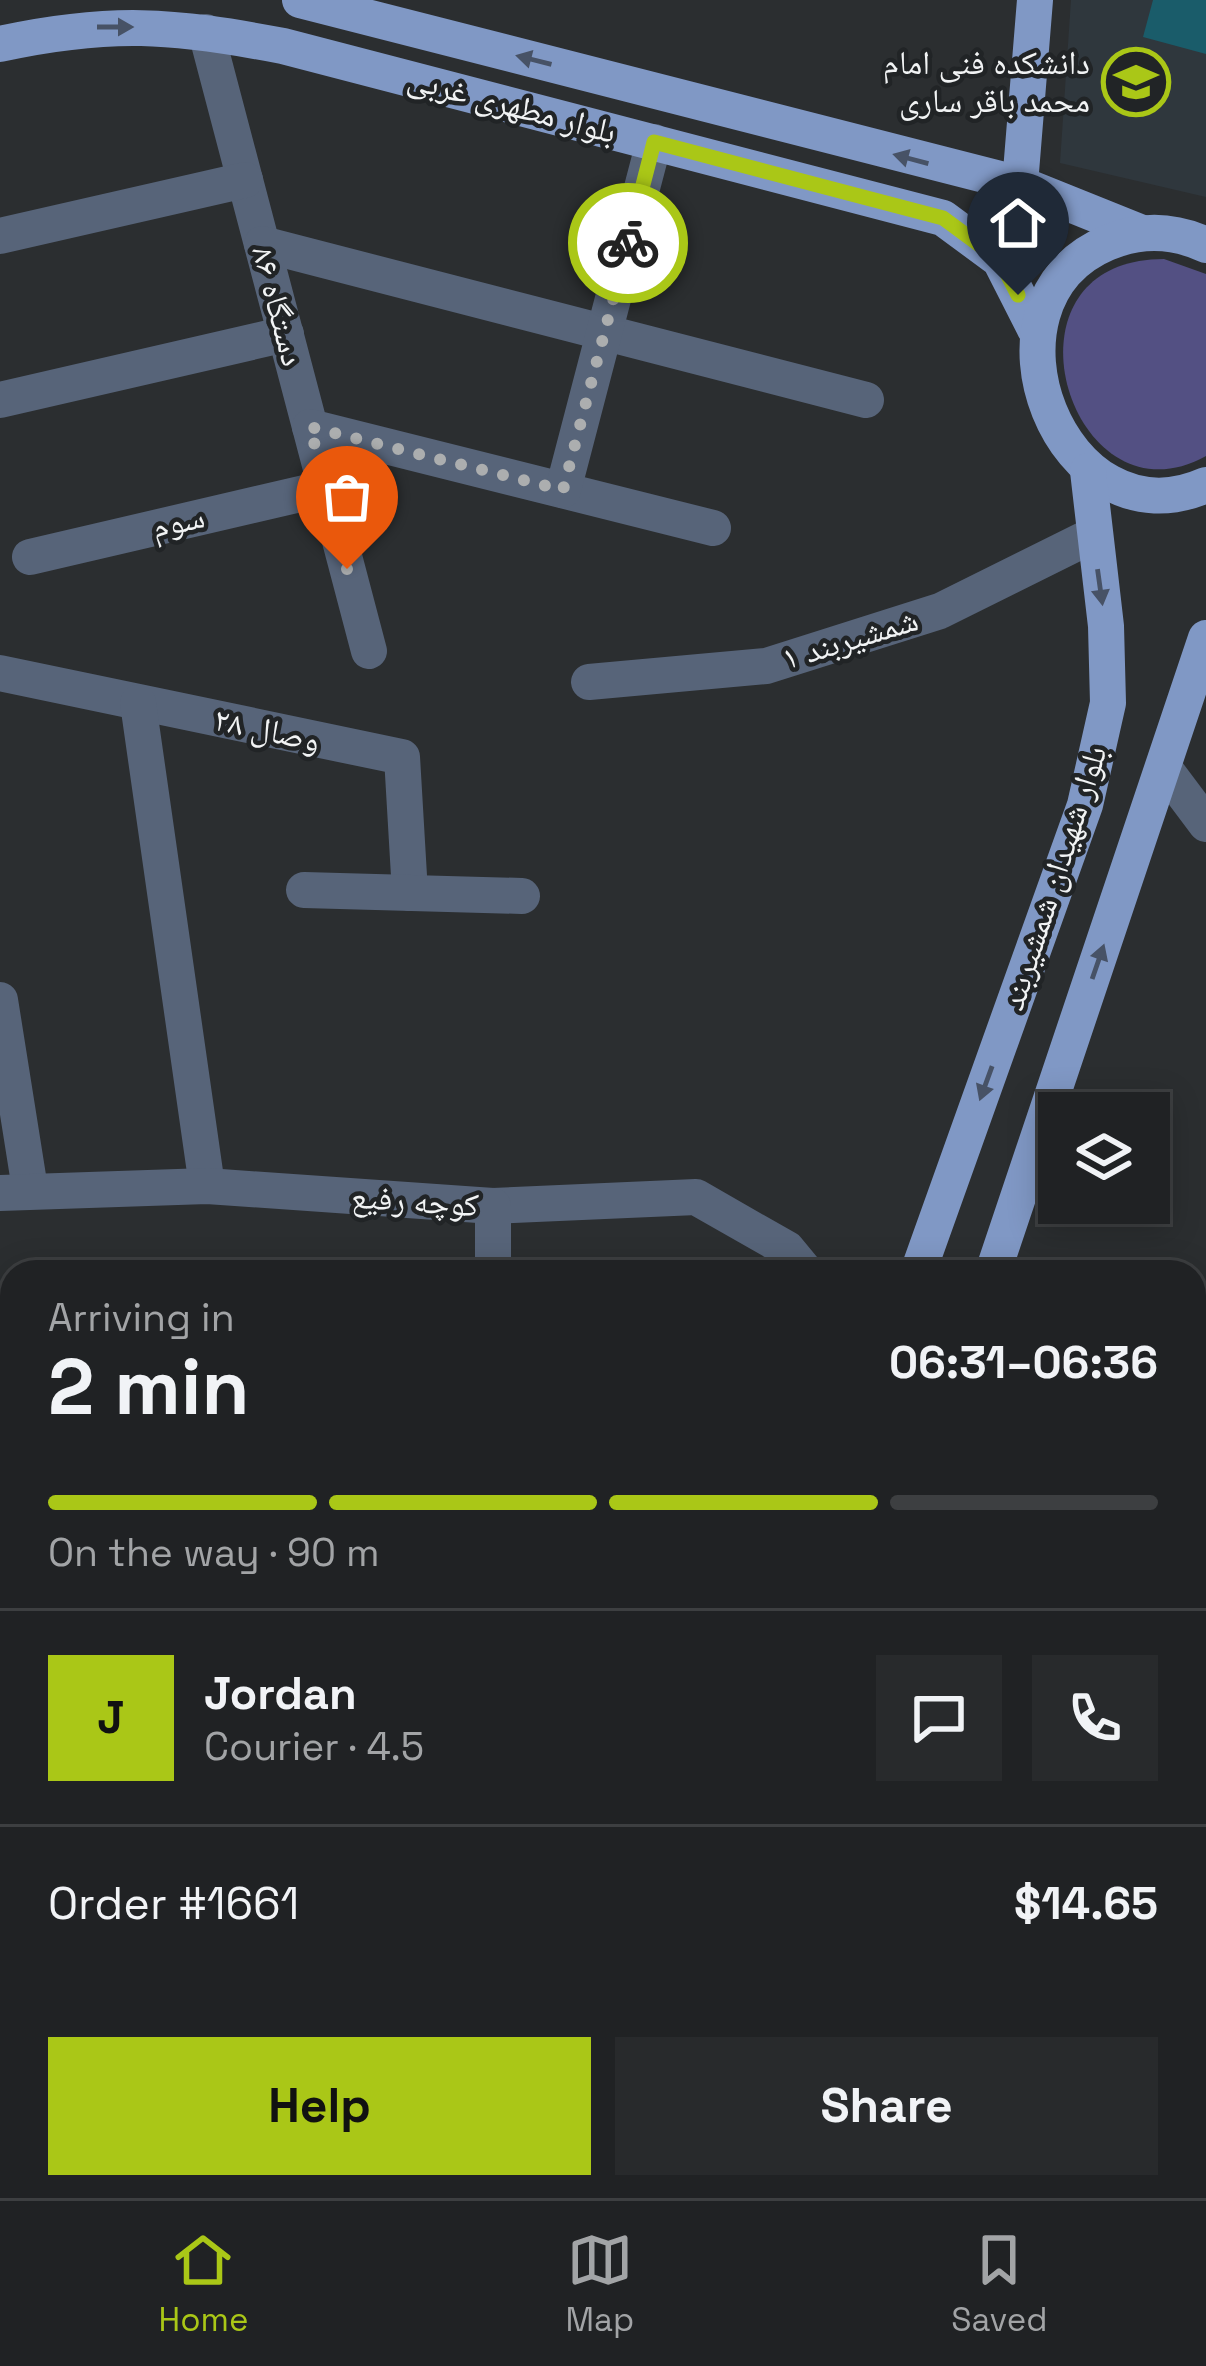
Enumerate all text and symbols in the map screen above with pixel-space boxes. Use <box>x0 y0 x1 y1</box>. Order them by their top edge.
one-way arrow <box>97 17 135 37</box>
place label: دانشکده فنی امام محمد باقر ساری <box>883 42 1090 122</box>
school or university icon: دانشکده فنی امام محمد باقر ساری <box>1101 47 1171 117</box>
one-way arrow <box>515 50 552 69</box>
street label: بلوار مطهری غربی <box>403 57 621 153</box>
one-way arrow <box>893 148 930 167</box>
pin <box>967 172 1069 295</box>
courier <box>568 183 688 303</box>
icon: home <box>985 190 1051 256</box>
icon: bike <box>595 210 661 276</box>
street label: دستگاه ۸۶ <box>242 241 314 371</box>
pin <box>296 446 398 569</box>
icon: bag <box>314 464 380 530</box>
street label: سوم <box>147 496 209 548</box>
one-way arrow <box>1091 569 1110 606</box>
street label: شمشیربند ۱ <box>777 598 923 680</box>
street label: وصال ۲۸ <box>210 698 324 762</box>
street label: بلوار شهیدان شمشیربند <box>991 740 1117 1016</box>
one-way arrow <box>1089 943 1108 980</box>
one-way arrow <box>976 1065 994 1101</box>
map controls <box>1038 1092 1170 1224</box>
button: layers <box>1038 1092 1170 1224</box>
street label: کوچه رفیع <box>350 1176 480 1226</box>
text: Arriving in <box>48 1293 235 1342</box>
text: 06:31–06:36 <box>889 1334 1158 1391</box>
text: 2 min <box>48 1337 250 1437</box>
text: On the way · 90 m <box>48 1528 379 1577</box>
button: chat <box>876 1655 1002 1781</box>
button: phone <box>1032 1655 1158 1781</box>
text: Jordan <box>204 1665 357 1722</box>
text: J <box>97 1689 125 1746</box>
text: Courier · 4.5 <box>204 1722 424 1771</box>
text: Order #1661 <box>48 1875 299 1932</box>
text: $14.65 <box>1014 1875 1158 1932</box>
button: Help <box>48 2037 591 2175</box>
button: Share <box>615 2037 1158 2175</box>
tab: Home <box>159 2227 248 2341</box>
tab: Map <box>565 2227 634 2341</box>
tab: Saved <box>951 2227 1047 2341</box>

